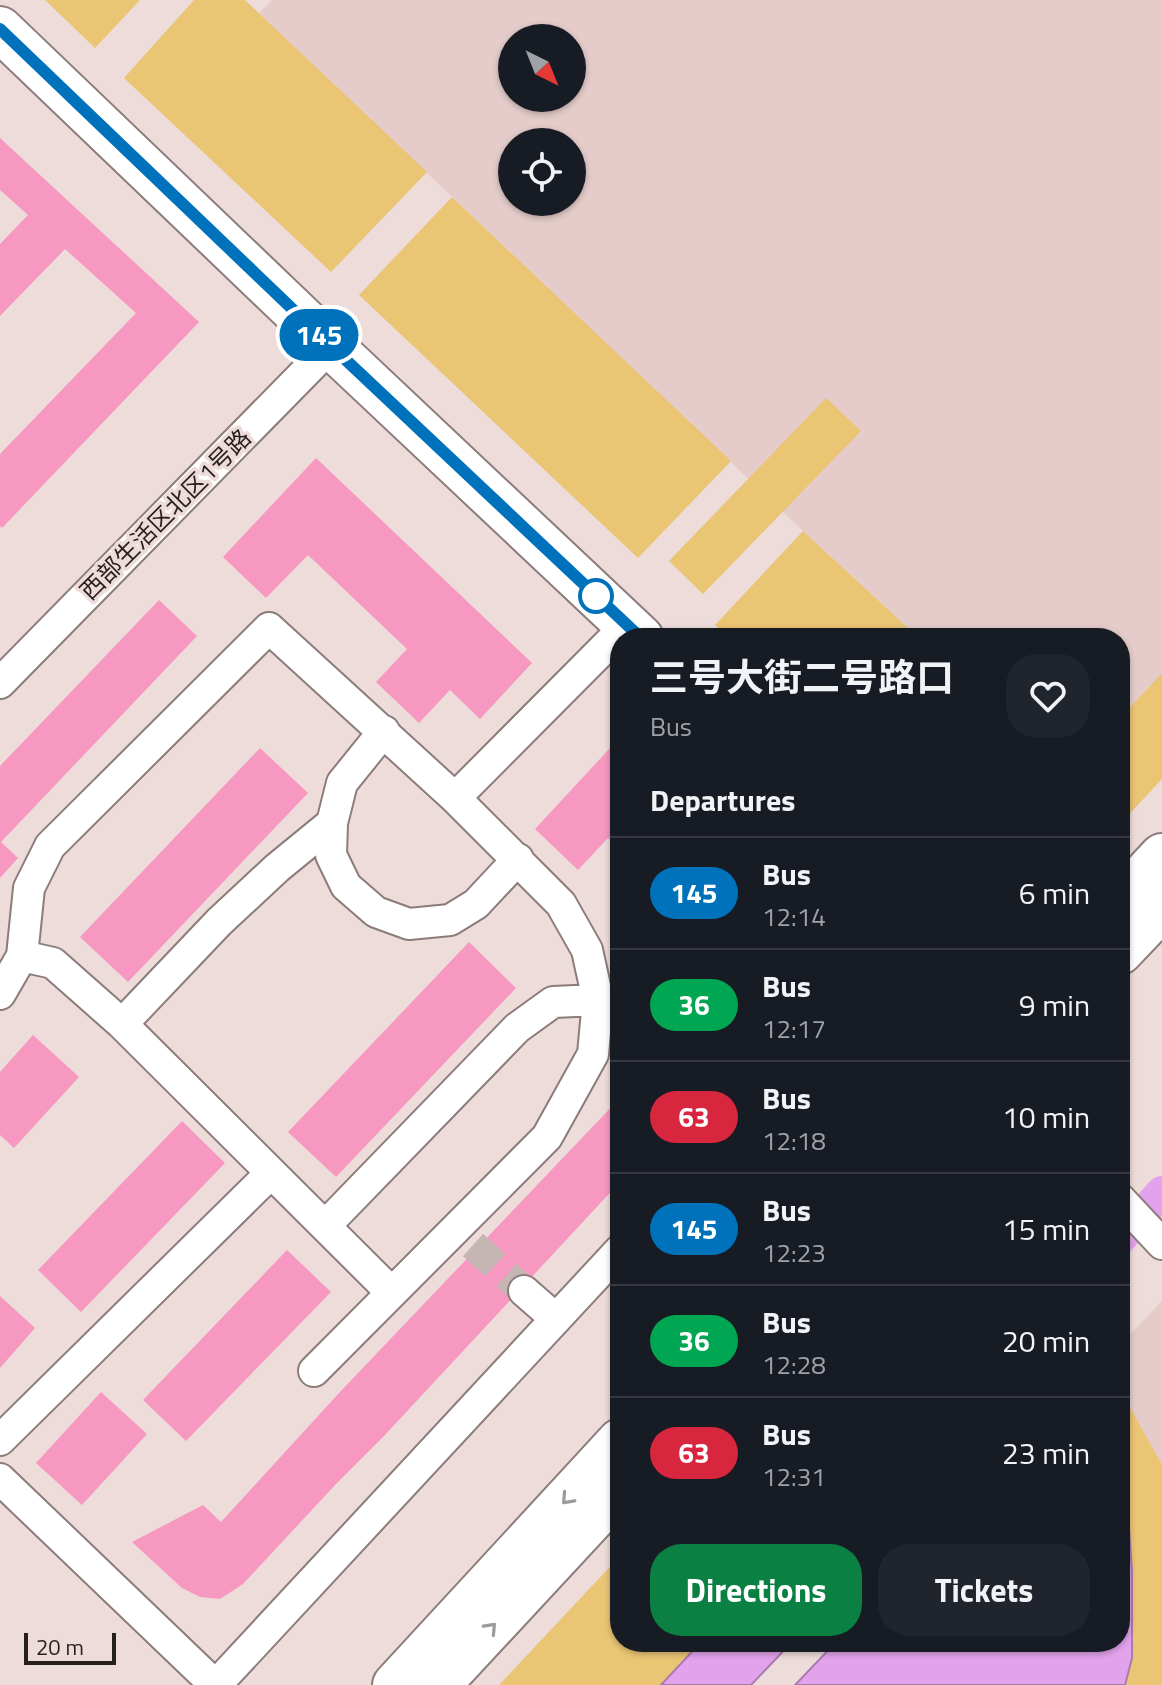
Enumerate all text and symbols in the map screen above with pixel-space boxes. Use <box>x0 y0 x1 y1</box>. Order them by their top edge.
north arrow <box>498 24 586 112</box>
map controls <box>498 24 586 216</box>
button: locate <box>498 128 586 216</box>
line badge: 145 <box>273 309 365 361</box>
text: 145 <box>295 313 343 356</box>
street label: 西部生活区北区1号路 <box>71 420 259 608</box>
unlabelled marker <box>579 579 613 613</box>
text: 三号大街二号路口 <box>650 648 954 706</box>
button: heart <box>1006 654 1090 738</box>
text: Bus <box>650 707 692 746</box>
text: Departures <box>650 777 795 823</box>
text: Bus <box>762 851 811 897</box>
text: 6 min <box>1019 870 1090 916</box>
text: 145 <box>670 871 718 914</box>
text: 12:14 <box>762 897 826 936</box>
text: Bus <box>762 963 811 1009</box>
text: 9 min <box>1019 982 1090 1028</box>
text: 36 <box>678 983 710 1026</box>
text: 12:17 <box>762 1009 826 1048</box>
text: Bus <box>762 1075 811 1121</box>
text: 10 min <box>1002 1094 1090 1140</box>
text: 63 <box>678 1095 710 1138</box>
text: 12:18 <box>762 1121 826 1160</box>
text: Bus <box>762 1187 811 1233</box>
text: 15 min <box>1002 1206 1090 1252</box>
text: 145 <box>670 1207 718 1250</box>
text: 12:23 <box>762 1233 826 1272</box>
text: Bus <box>762 1299 811 1345</box>
text: 20 min <box>1002 1318 1090 1364</box>
text: 36 <box>678 1319 710 1362</box>
text: 12:28 <box>762 1345 826 1384</box>
text: Bus <box>762 1411 811 1457</box>
text: 23 min <box>1002 1430 1090 1476</box>
text: 63 <box>678 1431 710 1474</box>
text: 12:31 <box>762 1457 826 1496</box>
one-way arrow <box>563 1489 577 1504</box>
button: Directions <box>650 1544 862 1636</box>
button: Tickets <box>878 1544 1090 1636</box>
one-way arrow <box>482 1622 496 1637</box>
scale bar <box>24 1629 116 1665</box>
text: 20 m <box>36 1630 84 1664</box>

